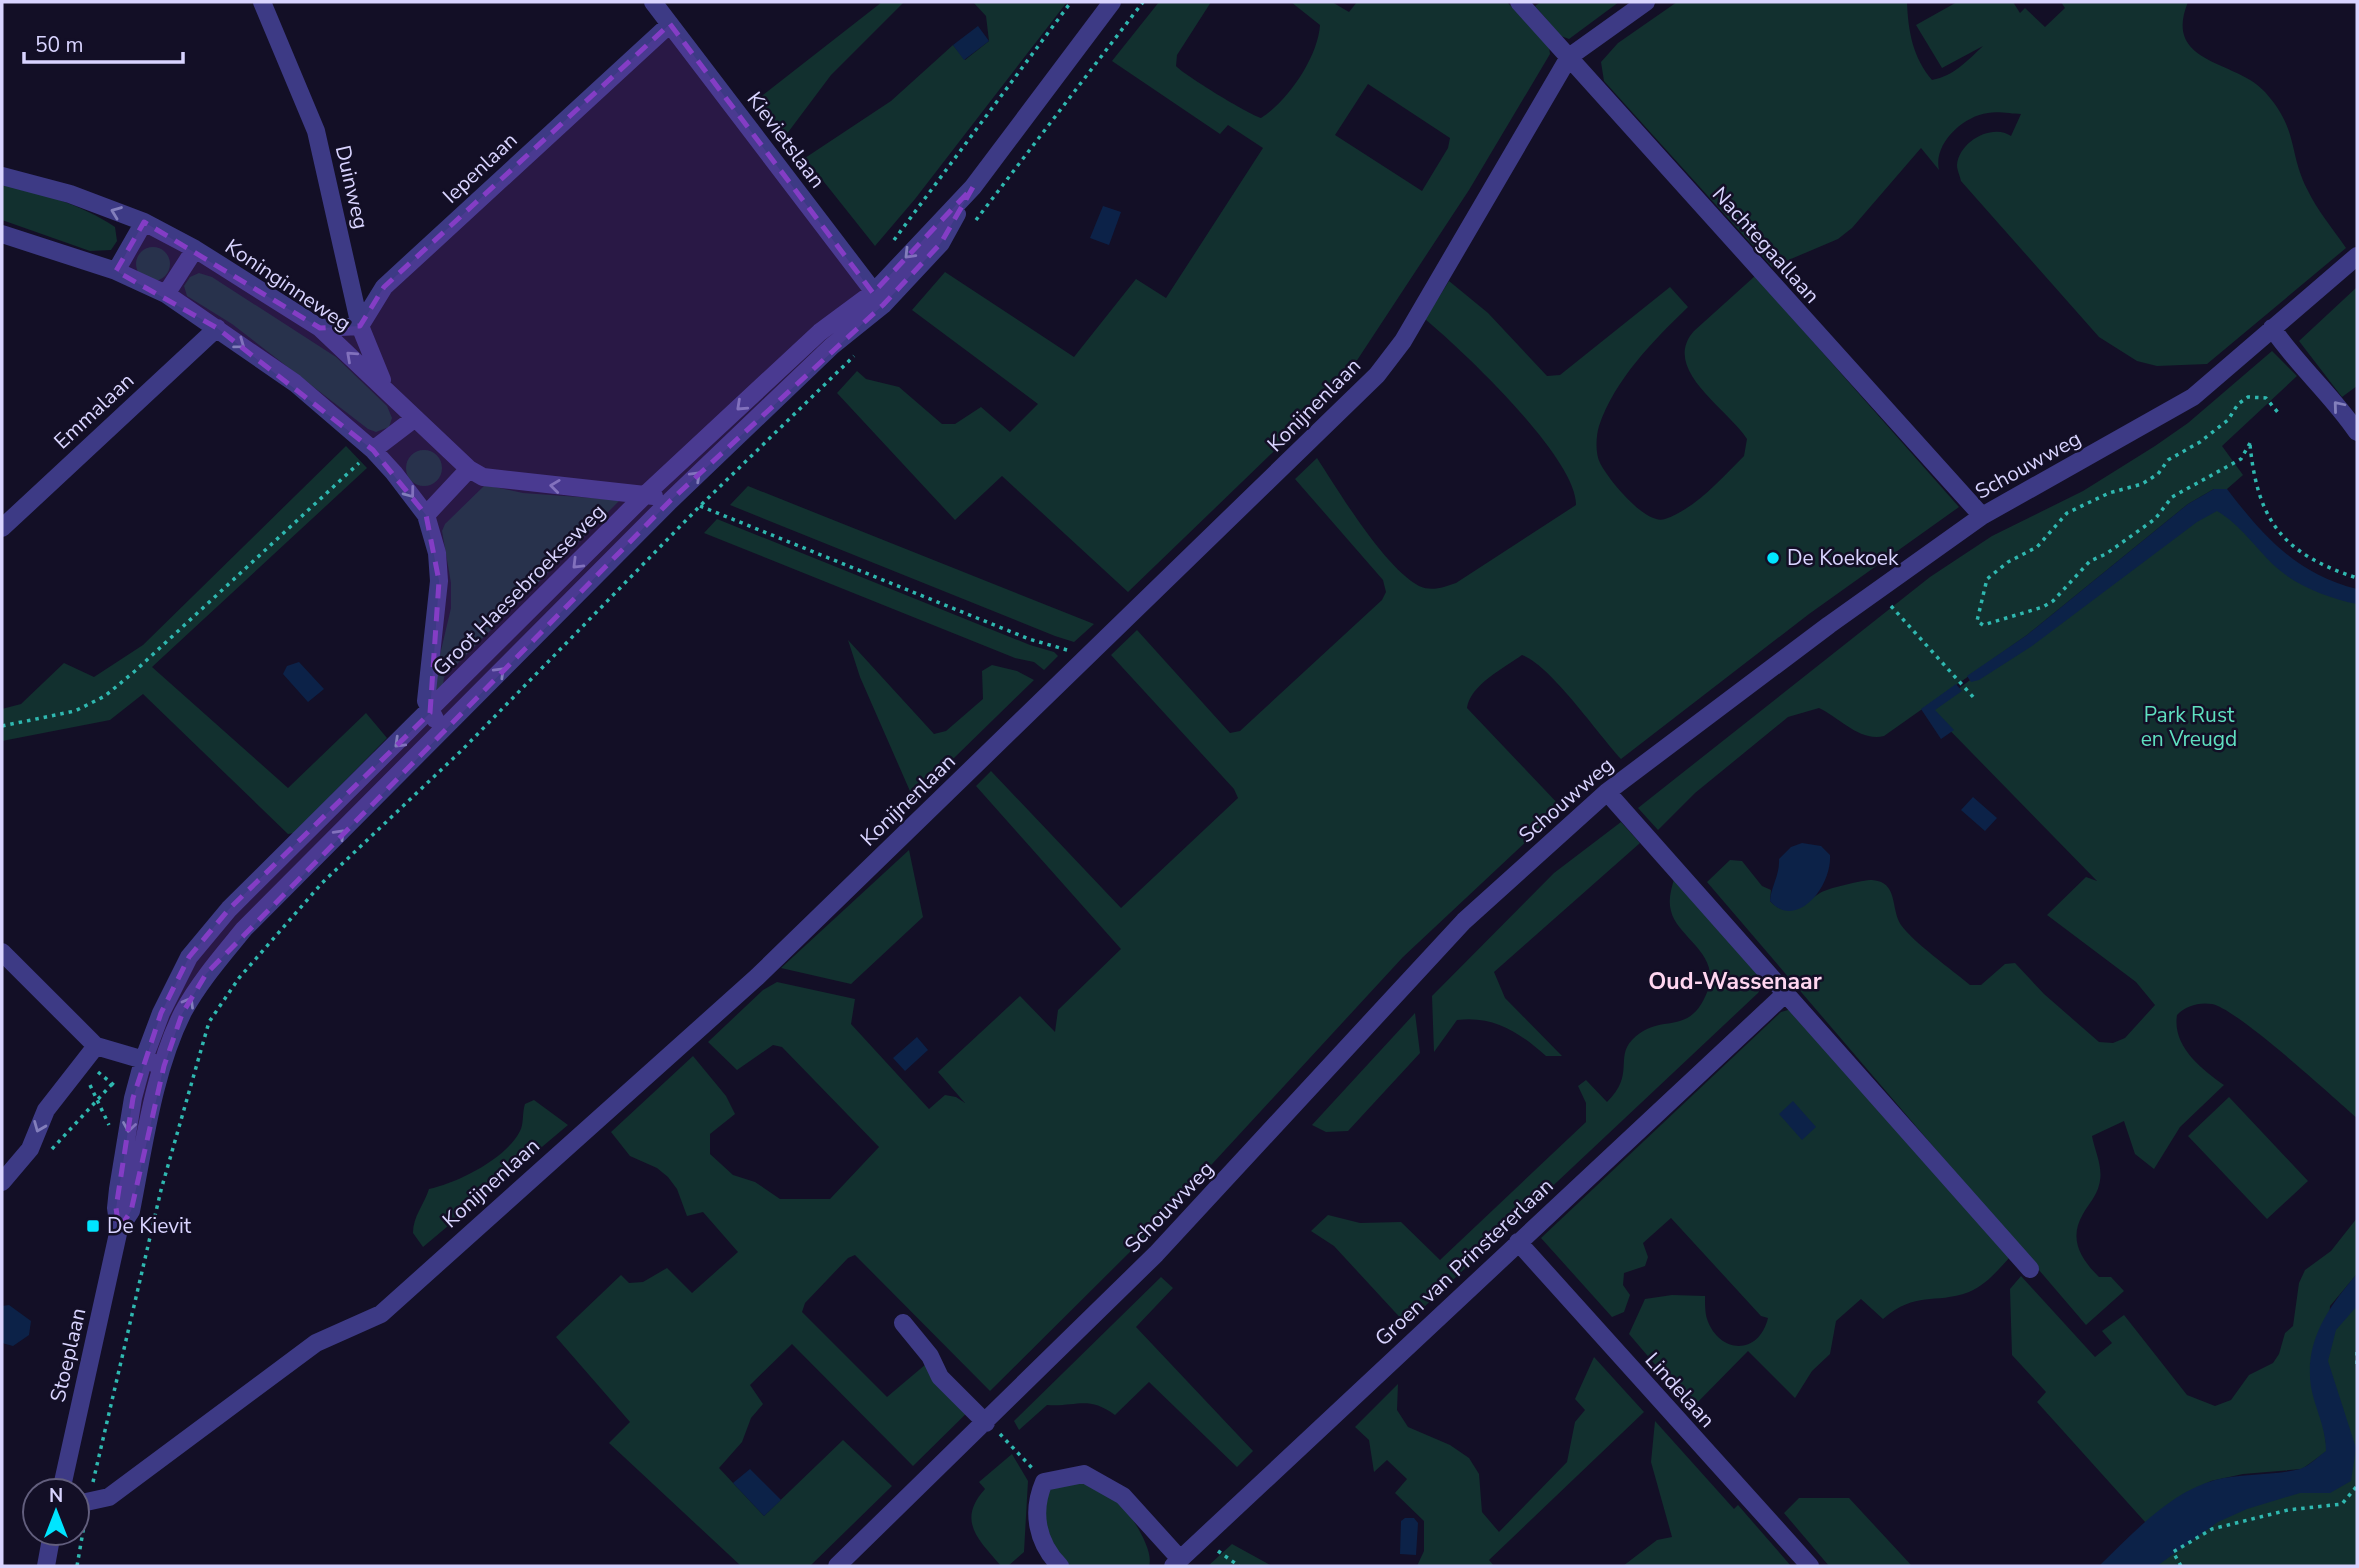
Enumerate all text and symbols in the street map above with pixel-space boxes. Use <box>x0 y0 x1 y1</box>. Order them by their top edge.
scale bar <box>24 21 184 65</box>
text: 50 m <box>35 31 84 59</box>
street label: Kievietslaan <box>741 86 831 194</box>
street label: Iepenlaan <box>437 126 523 210</box>
street label: Duinweg <box>329 142 375 232</box>
street label: Nachtegaallaan <box>1706 181 1826 309</box>
one-way arrow <box>111 206 123 220</box>
street label: Koninginneweg <box>220 232 356 338</box>
one-way arrow <box>905 246 918 259</box>
one-way arrow <box>232 336 245 348</box>
one-way arrow <box>346 351 359 364</box>
street label: Konijnenlaan <box>1261 352 1367 458</box>
street label: Emmalaan <box>48 367 140 455</box>
one-way arrow <box>736 398 749 410</box>
one-way arrow <box>2334 402 2347 414</box>
street label: Schouwweg <box>1970 424 2086 506</box>
one-way arrow <box>687 472 700 485</box>
one-way arrow <box>549 478 560 493</box>
one-way arrow <box>401 486 414 498</box>
street label: Groot Haesebroekseweg <box>427 498 611 682</box>
place label: De Koekoek <box>1787 544 1899 572</box>
marker: De Koekoek <box>1765 550 1781 566</box>
one-way arrow <box>572 556 585 569</box>
one-way arrow <box>492 667 505 680</box>
park label: Park Rust en Vreugd <box>2141 701 2237 753</box>
one-way arrow <box>394 734 407 747</box>
street label: Konijnenlaan <box>854 748 962 852</box>
street label: Schouwweg <box>1513 751 1619 849</box>
one-way arrow <box>332 829 345 842</box>
district label: Oud-Wassenaar <box>1648 966 1822 997</box>
one-way arrow <box>181 997 194 1010</box>
one-way arrow <box>33 1120 47 1132</box>
one-way arrow <box>122 1121 137 1133</box>
street label: Konijnenlaan <box>436 1132 546 1234</box>
street label: Schouwweg <box>1118 1155 1220 1259</box>
street label: Groen van Prinstererlaan <box>1369 1172 1559 1352</box>
place label: De Kievit <box>107 1212 192 1240</box>
marker: De Kievit <box>85 1218 101 1234</box>
street label: Stoeplaan <box>44 1305 92 1405</box>
street label: Lindelaan <box>1639 1346 1721 1434</box>
north arrow <box>21 1477 91 1547</box>
text: N <box>49 1483 63 1509</box>

